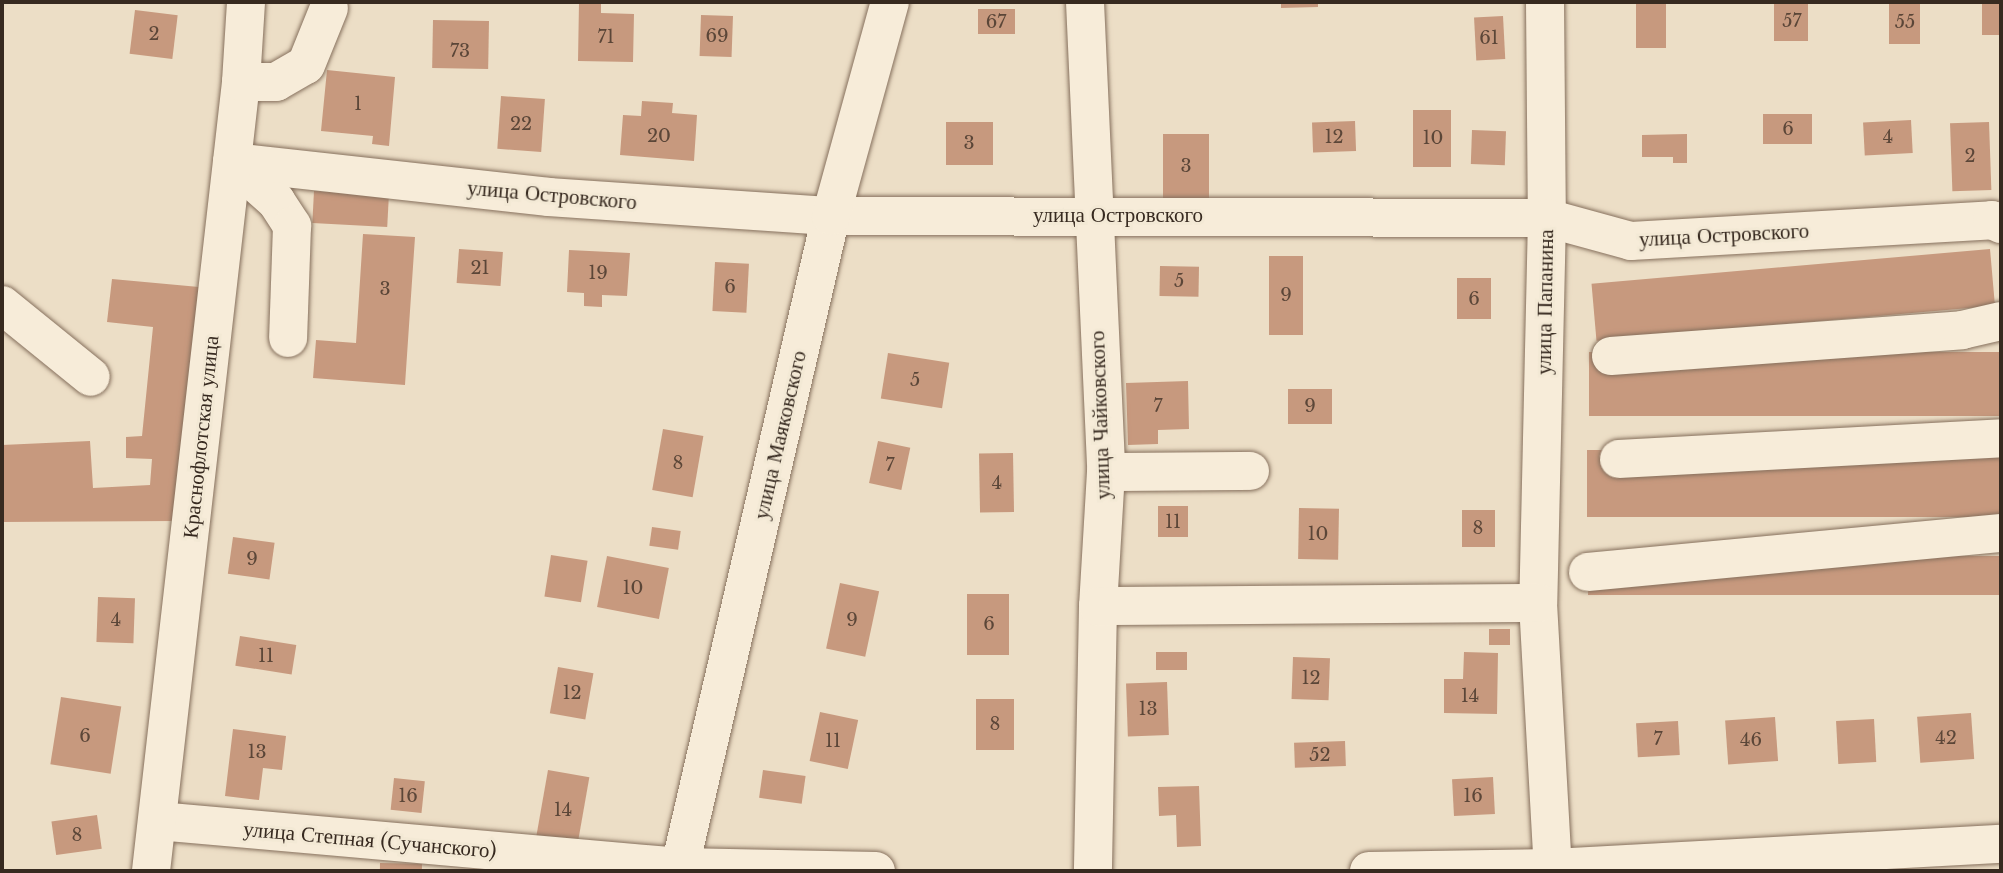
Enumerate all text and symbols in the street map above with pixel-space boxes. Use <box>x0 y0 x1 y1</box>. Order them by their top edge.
house number: 57 <box>1782 10 1802 32</box>
house number: 67 <box>986 11 1006 33</box>
house number: 55 <box>1895 11 1915 33</box>
house number: 2 <box>148 23 160 45</box>
house number: 69 <box>705 25 729 47</box>
house number: 71 <box>597 26 615 48</box>
house number: 61 <box>1479 27 1499 49</box>
house number: 73 <box>450 40 470 62</box>
house number: 1 <box>354 93 362 115</box>
house number: 22 <box>510 113 532 135</box>
house number: 6 <box>1782 118 1794 140</box>
house number: 20 <box>647 125 671 147</box>
house number: 12 <box>1324 126 1344 148</box>
house number: 4 <box>1883 126 1893 148</box>
house number: 10 <box>1423 127 1443 149</box>
house number: 3 <box>963 132 975 154</box>
house number: 2 <box>1964 145 1976 167</box>
house number: 3 <box>1180 155 1192 177</box>
street label: улица Островского <box>466 175 638 215</box>
street label: улица Островского <box>1033 202 1203 228</box>
street label: улица Островского <box>1638 218 1810 252</box>
street label: улица Папанина <box>1531 229 1559 375</box>
house number: 21 <box>470 257 490 279</box>
house number: 19 <box>588 262 608 284</box>
house number: 5 <box>1174 270 1184 292</box>
house number: 6 <box>724 276 736 298</box>
house number: 3 <box>379 278 391 300</box>
house number: 9 <box>1280 284 1292 306</box>
house number: 6 <box>1468 288 1480 310</box>
street label: улица Чайковского <box>1084 330 1116 500</box>
street label: Краснофлотская улица <box>178 334 224 540</box>
street label: улица Маяковского <box>748 348 812 522</box>
house number: 5 <box>910 369 920 391</box>
house number: 7 <box>1153 395 1163 417</box>
house number: 9 <box>1304 395 1316 417</box>
house number: 8 <box>673 452 683 474</box>
house number: 7 <box>885 454 895 476</box>
house number: 4 <box>992 472 1002 494</box>
house number: 11 <box>1165 511 1181 533</box>
house number: 8 <box>1473 517 1483 539</box>
house number: 10 <box>1308 523 1328 545</box>
house number: 9 <box>246 548 258 570</box>
house number: 10 <box>623 577 643 599</box>
house number: 4 <box>111 609 121 631</box>
house number: 9 <box>846 609 858 631</box>
house number: 6 <box>983 613 995 635</box>
house number: 11 <box>258 645 274 667</box>
house number: 12 <box>1301 667 1321 689</box>
house number: 12 <box>562 682 582 704</box>
house number: 14 <box>1461 685 1479 707</box>
house number: 13 <box>1138 698 1158 720</box>
house number: 8 <box>990 713 1000 735</box>
house number: 6 <box>79 725 91 747</box>
house number: 42 <box>1935 727 1957 749</box>
house number: 7 <box>1653 728 1663 750</box>
house number: 46 <box>1740 729 1762 751</box>
house number: 11 <box>825 730 841 752</box>
house number: 13 <box>247 741 267 763</box>
house number: 52 <box>1309 744 1331 766</box>
house number: 16 <box>398 785 418 807</box>
house number: 16 <box>1463 785 1483 807</box>
house number: 14 <box>554 799 572 821</box>
street label: улица Степная (Сучанского) <box>242 816 498 864</box>
house number: 8 <box>72 824 82 846</box>

